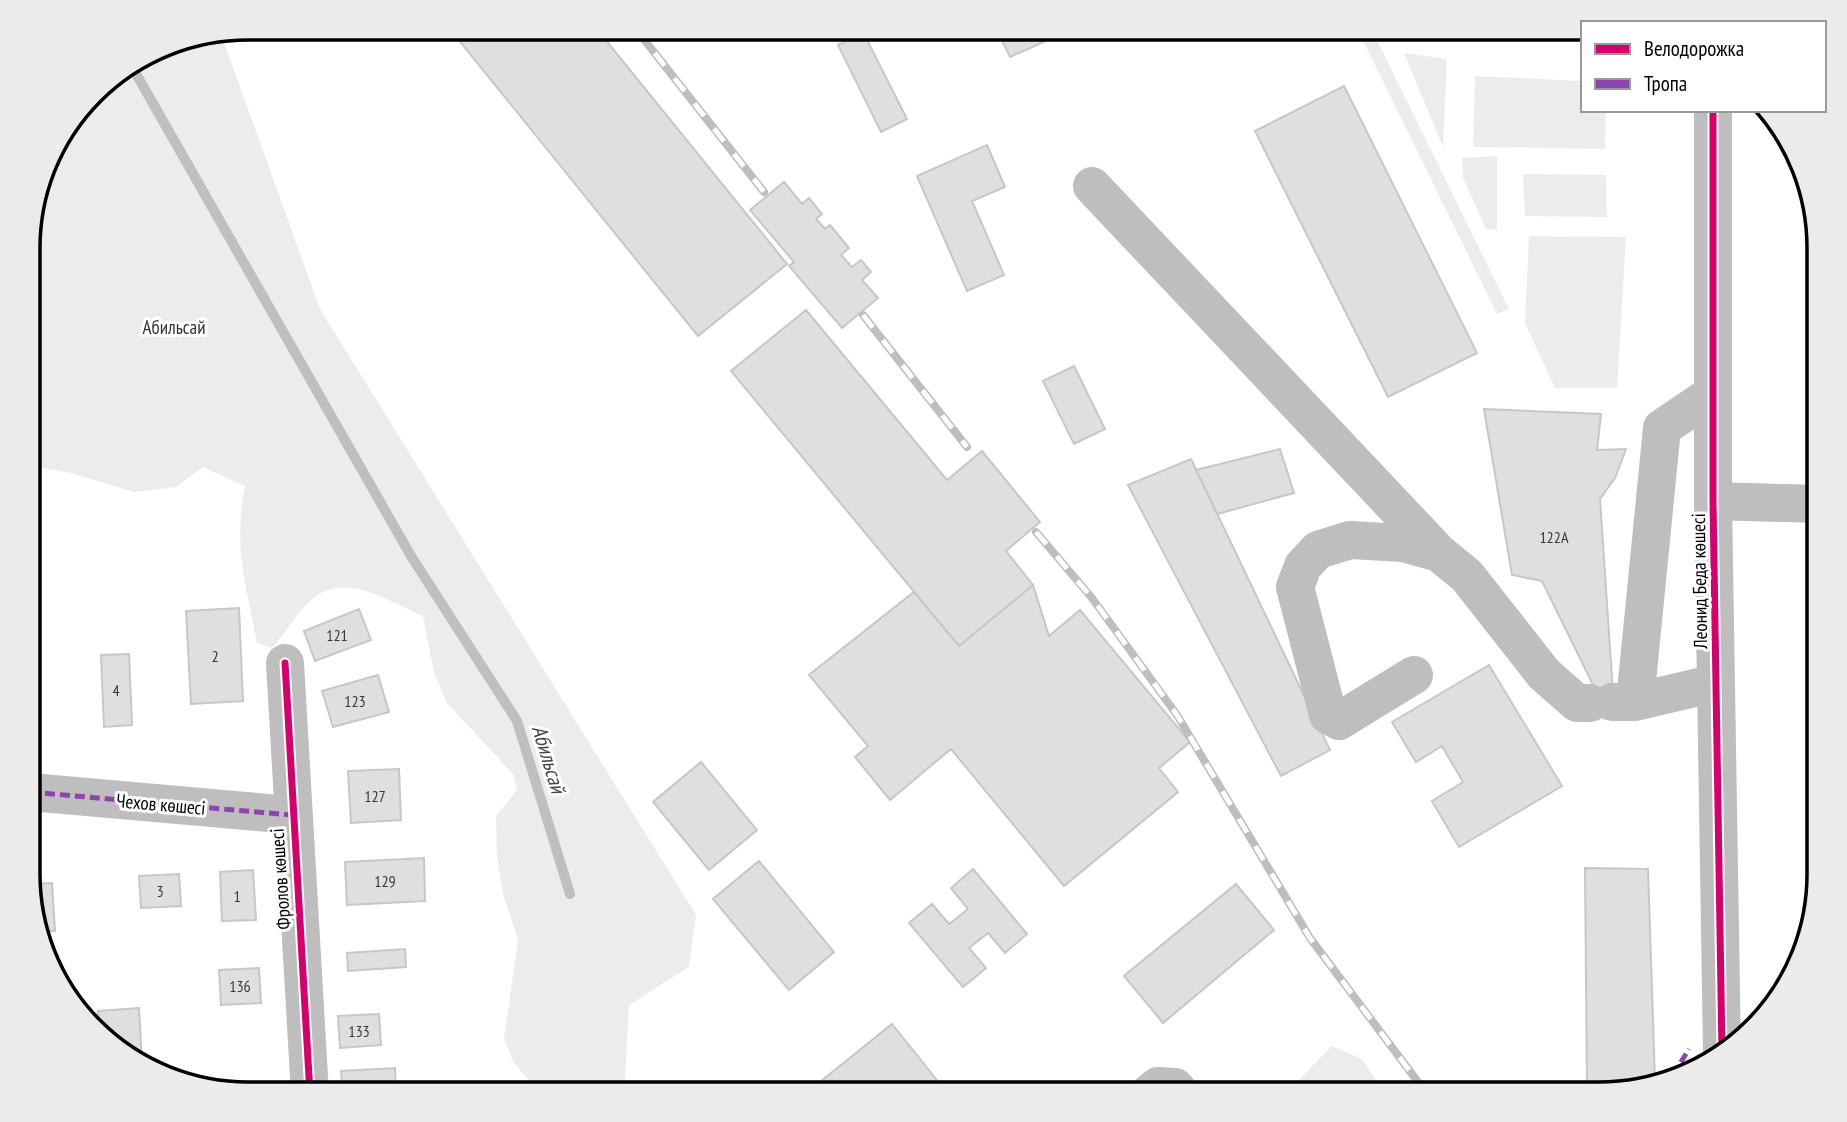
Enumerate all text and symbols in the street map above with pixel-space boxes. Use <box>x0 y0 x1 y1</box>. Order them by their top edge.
legend <box>1581 21 1826 112</box>
text: Велодорожка <box>1644 35 1744 62</box>
text: Тропа <box>1644 70 1687 97</box>
park label: Абильсай <box>143 315 206 339</box>
street label: Леонид Беда көшесі <box>1686 513 1712 650</box>
house number: 122А <box>1539 527 1569 547</box>
house number: 121 <box>326 625 348 645</box>
house number: 2 <box>211 646 219 666</box>
house number: 4 <box>112 680 120 700</box>
house number: 123 <box>344 691 366 711</box>
water label: Абильсай <box>526 722 573 798</box>
house number: 127 <box>364 786 386 806</box>
street label: Чехов көшесі <box>115 788 207 820</box>
street label: Фролов көшесі <box>264 828 296 930</box>
house number: 129 <box>374 871 396 891</box>
house number: 3 <box>156 881 164 901</box>
house number: 1 <box>233 886 241 906</box>
house number: 136 <box>229 976 251 996</box>
house number: 133 <box>348 1021 370 1041</box>

